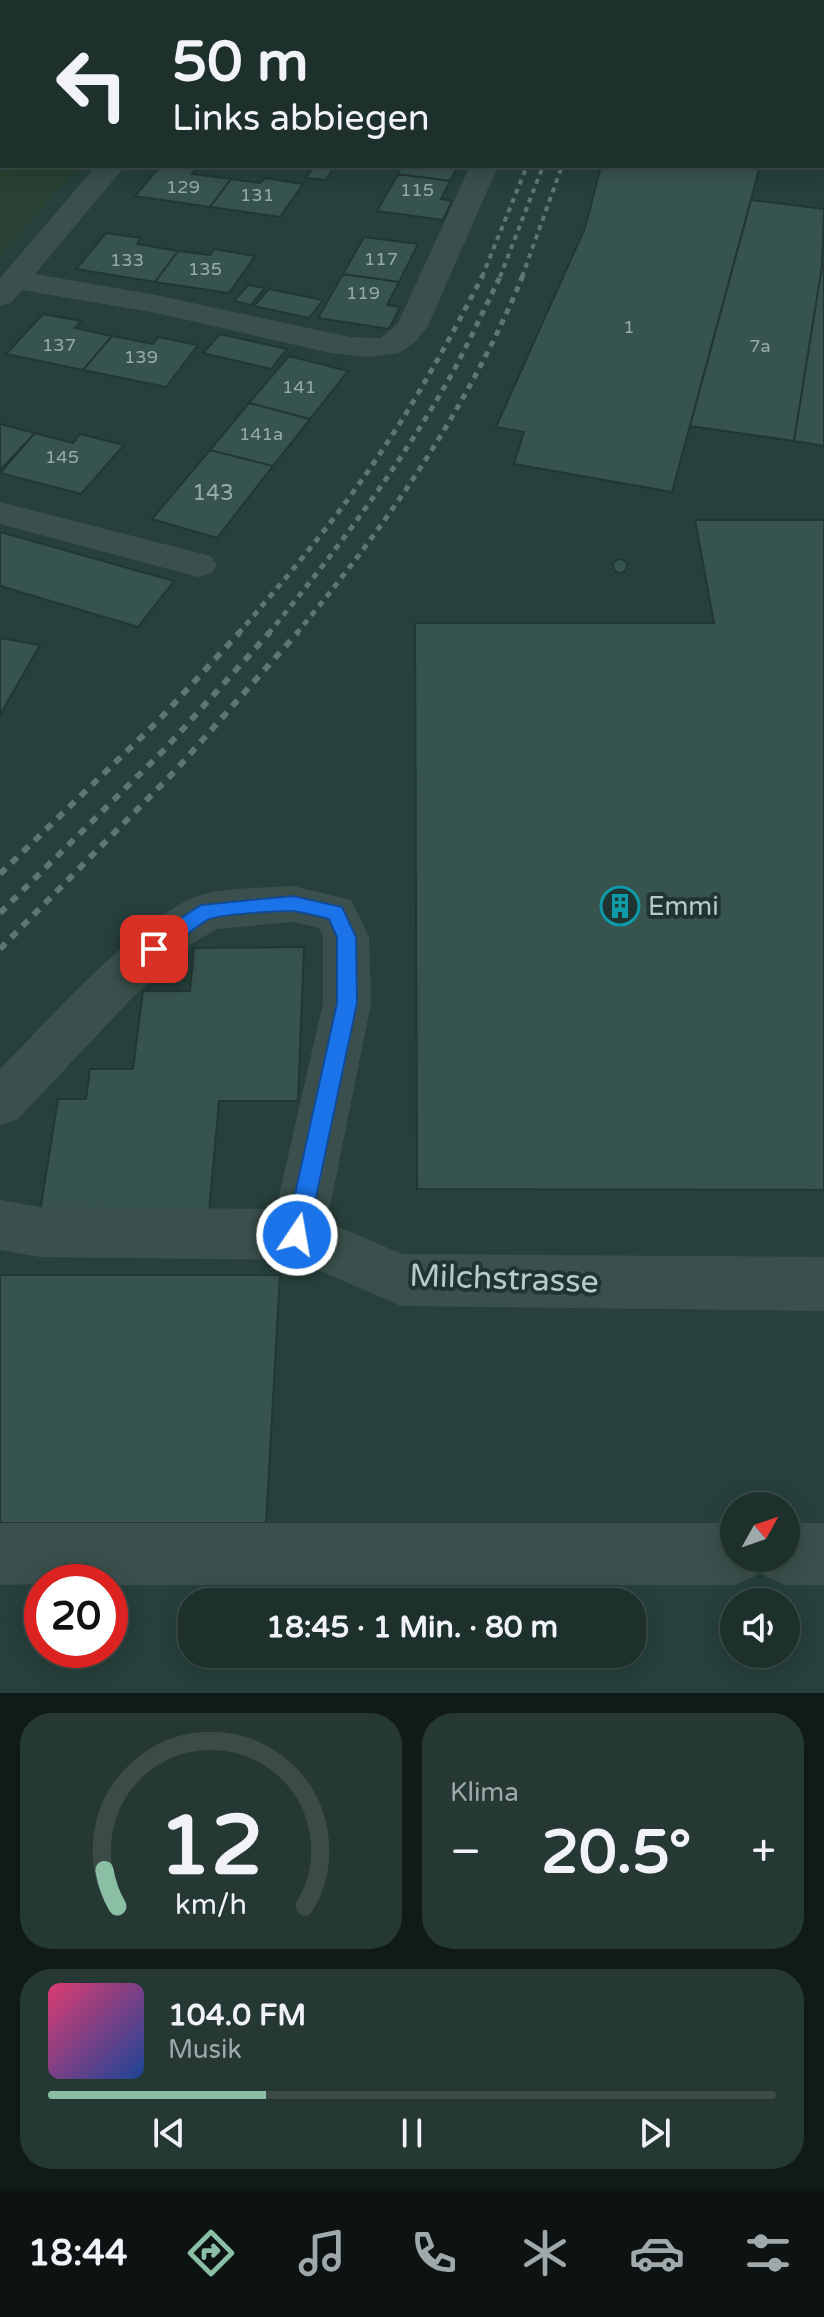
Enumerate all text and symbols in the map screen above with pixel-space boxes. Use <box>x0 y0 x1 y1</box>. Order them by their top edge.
text: 50 m <box>172 29 308 96</box>
icon: left <box>40 32 144 136</box>
text: Links abbiegen <box>172 97 430 140</box>
house number: 129 <box>166 176 200 198</box>
house number: 115 <box>400 179 434 201</box>
house number: 131 <box>240 184 274 206</box>
house number: 117 <box>364 248 398 270</box>
house number: 133 <box>110 249 144 271</box>
house number: 135 <box>188 258 222 280</box>
house number: 119 <box>346 282 380 304</box>
house number: 1 <box>623 316 635 338</box>
house number: 137 <box>42 334 76 356</box>
house number: 7a <box>749 335 771 357</box>
house number: 139 <box>124 346 158 368</box>
house number: 141 <box>282 376 316 398</box>
house number: 141a <box>239 423 283 445</box>
house number: 145 <box>45 446 79 468</box>
house number: 143 <box>192 480 234 506</box>
building icon: Emmi <box>599 885 641 927</box>
place label: Emmi <box>648 891 719 922</box>
pin <box>120 915 188 983</box>
icon: arrive <box>132 927 176 971</box>
position arrow <box>255 1193 339 1277</box>
street label: Milchstrasse <box>409 1257 599 1301</box>
north arrow <box>720 1492 800 1572</box>
map controls <box>720 1492 800 1668</box>
speed limit sign: 20 <box>24 1564 128 1668</box>
button: sound <box>720 1588 800 1668</box>
text: 18:45 · 1 Min. · 80 m <box>266 1609 558 1646</box>
text: Klima <box>450 1777 519 1808</box>
text: 12 <box>159 1797 263 1897</box>
text: 20.5° <box>541 1817 691 1889</box>
text: − <box>450 1826 481 1879</box>
text: + <box>751 1826 776 1879</box>
text: km/h <box>175 1888 247 1922</box>
text: 104.0 FM <box>168 1997 306 2034</box>
text: Musik <box>168 2034 242 2065</box>
icon: previous <box>147 2111 191 2155</box>
icon: pause <box>390 2111 434 2155</box>
icon: next <box>633 2111 677 2155</box>
icon: directions <box>183 2225 239 2281</box>
icon: music <box>294 2225 350 2281</box>
icon: phone <box>406 2225 462 2281</box>
icon: climate <box>517 2225 573 2281</box>
icon: car <box>629 2225 685 2281</box>
icon: filters <box>740 2225 796 2281</box>
text: 18:44 <box>28 2232 128 2275</box>

